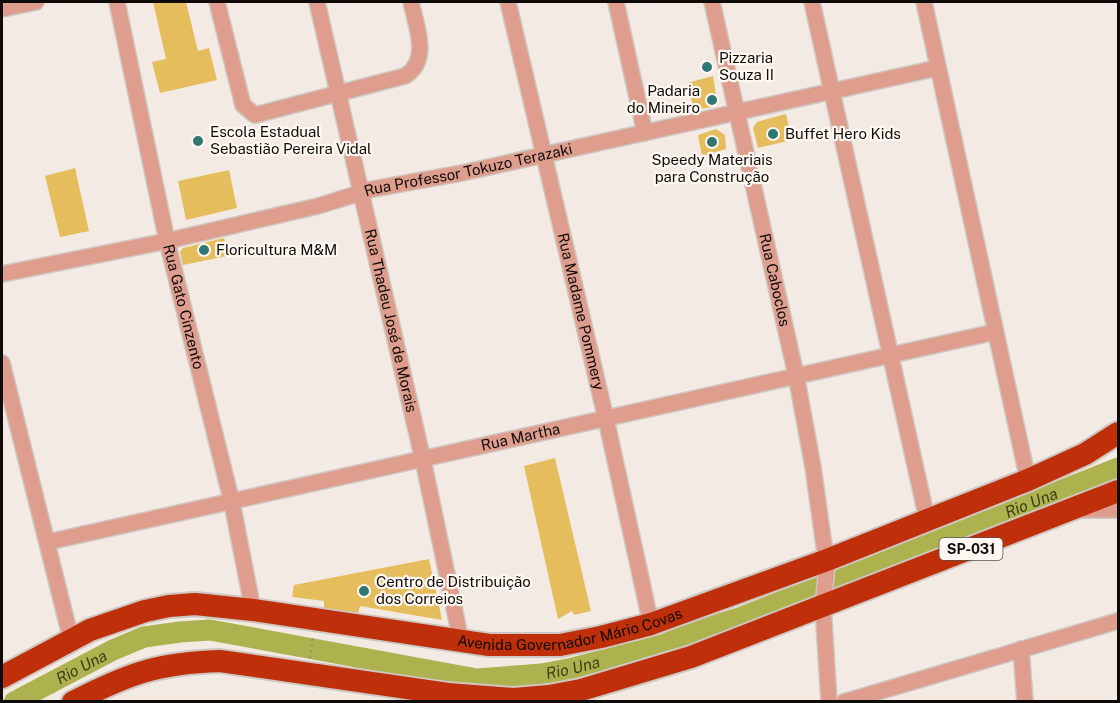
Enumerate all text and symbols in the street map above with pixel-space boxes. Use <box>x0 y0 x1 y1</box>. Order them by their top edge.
place label: Pizzaria Souza II <box>719 49 774 83</box>
marker: Pizzaria Souza II <box>700 60 714 74</box>
place label: Padaria do Mineiro <box>627 82 700 116</box>
marker: Padaria do Mineiro <box>705 93 719 107</box>
place label: Escola Estadual Sebastião Pereira Vidal <box>210 123 372 157</box>
place label: Buffet Hero Kids <box>785 125 901 142</box>
marker: Buffet Hero Kids <box>766 127 780 141</box>
marker: Escola Estadual Sebastião Pereira Vidal <box>191 134 205 148</box>
marker: Speedy Materiais para Construção <box>705 135 719 149</box>
street label: Rua Professor Tokuzo Terazaki <box>362 140 574 199</box>
place label: Speedy Materiais para Construção <box>651 151 773 185</box>
street label: Rua Thadeu José de Morais <box>362 227 421 414</box>
street label: Rua Madame Pommery <box>555 231 608 392</box>
street label: Rua Caboclos <box>756 232 794 328</box>
place label: Floricultura M&M <box>216 241 337 258</box>
street label: Rua Gato Cinzento <box>160 242 208 371</box>
marker: Floricultura M&M <box>197 243 211 257</box>
street label: Rua Martha <box>479 420 562 454</box>
water label: Rio Una <box>1002 484 1060 522</box>
road number: SP-031 <box>940 538 1002 560</box>
place label: Centro de Distribuição dos Correios <box>376 573 531 607</box>
marker: Centro de Distribuição dos Correios <box>357 584 371 598</box>
street label: Avenida Governador Mário Covas <box>456 604 684 653</box>
water label: Rio Una <box>53 646 110 688</box>
water label: Rio Una <box>544 652 602 683</box>

